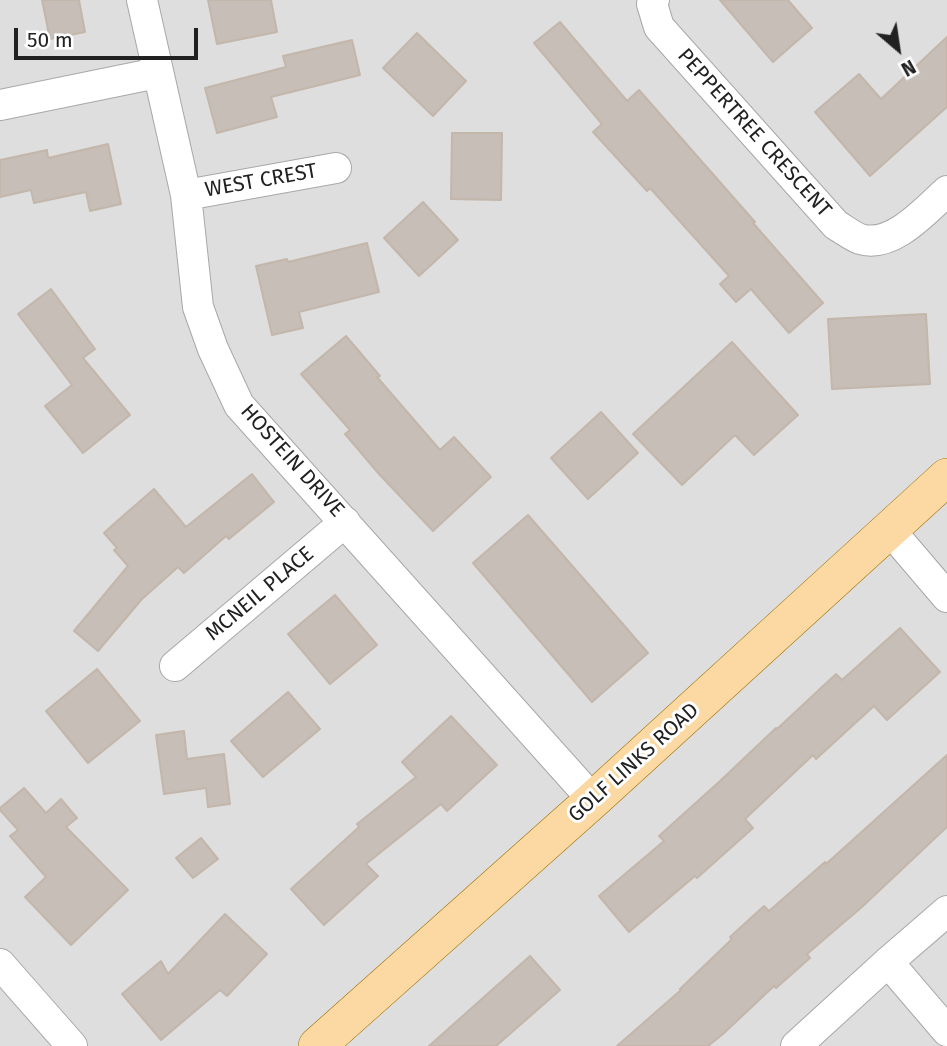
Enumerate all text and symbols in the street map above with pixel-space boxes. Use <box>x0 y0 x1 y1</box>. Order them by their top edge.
scale bar <box>18 14 201 58</box>
north arrow <box>863 14 933 84</box>
text: 50 m <box>27 27 73 53</box>
street label: PEPPERTREE CRESCENT <box>672 44 836 222</box>
text: N <box>897 55 920 81</box>
street label: WEST CREST <box>203 159 319 203</box>
street label: HOSTEIN DRIVE <box>235 399 349 523</box>
street label: MCNEIL PLACE <box>201 542 319 646</box>
street label: GOLF LINKS ROAD <box>564 698 704 828</box>

